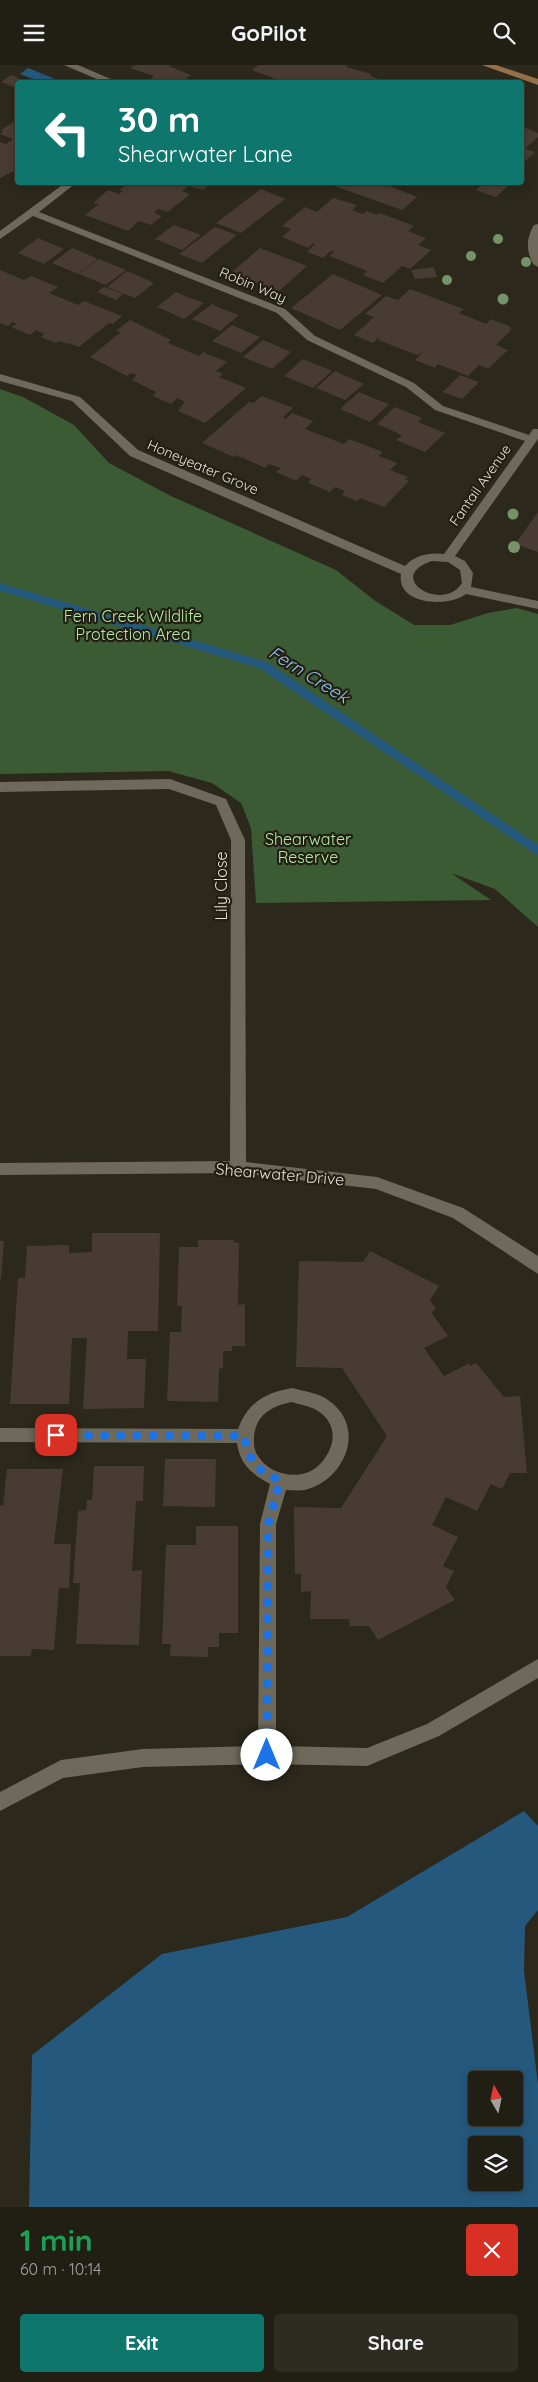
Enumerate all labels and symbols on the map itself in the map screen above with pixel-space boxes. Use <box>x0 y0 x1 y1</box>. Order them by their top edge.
street label: Robin Way <box>217 263 289 307</box>
street label: Honeyeater Grove <box>145 435 261 499</box>
street label: Fantail Avenue <box>445 441 515 529</box>
park label: Fern Creek Wildlife Protection Area <box>64 606 202 644</box>
water label: Fern Creek <box>265 641 355 709</box>
park label: Shearwater Reserve <box>265 829 351 867</box>
street label: Lily Close <box>211 851 231 921</box>
street label: Shearwater Drive <box>215 1158 345 1190</box>
pin <box>35 1414 77 1456</box>
position arrow <box>240 1728 292 1780</box>
north arrow <box>468 2071 522 2126</box>

